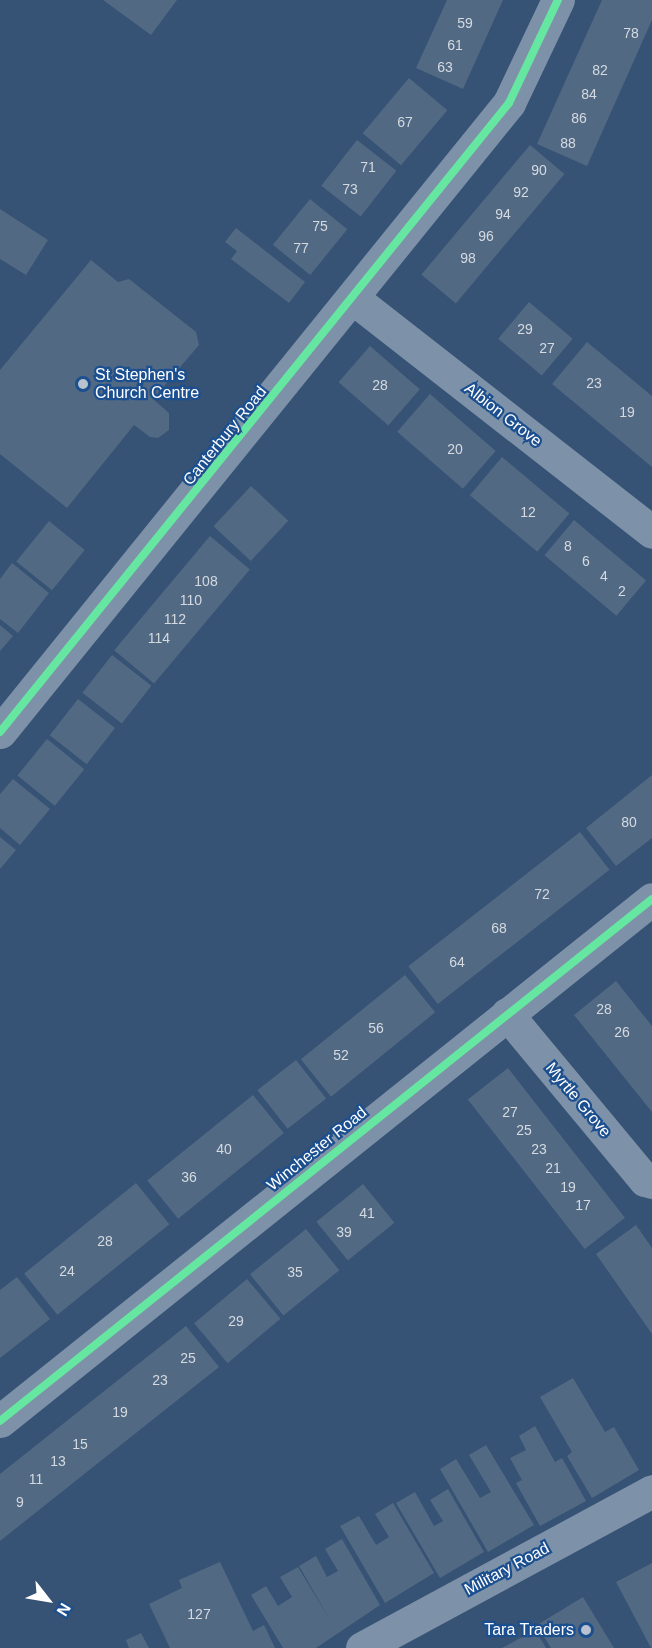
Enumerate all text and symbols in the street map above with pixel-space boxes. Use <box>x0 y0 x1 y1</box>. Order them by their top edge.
house number: 59 <box>457 15 473 31</box>
house number: 78 <box>623 25 639 41</box>
house number: 61 <box>447 37 463 53</box>
house number: 63 <box>437 59 453 75</box>
house number: 82 <box>592 62 608 78</box>
house number: 84 <box>581 86 597 102</box>
house number: 86 <box>571 110 587 126</box>
house number: 67 <box>397 114 413 130</box>
house number: 88 <box>560 135 576 151</box>
house number: 71 <box>360 159 376 175</box>
house number: 90 <box>531 162 547 178</box>
house number: 73 <box>342 181 358 197</box>
house number: 92 <box>513 184 529 200</box>
house number: 94 <box>495 206 511 222</box>
house number: 75 <box>312 218 328 234</box>
house number: 96 <box>478 228 494 244</box>
house number: 77 <box>293 240 309 256</box>
house number: 98 <box>460 250 476 266</box>
house number: 29 <box>517 321 533 337</box>
house number: 27 <box>539 340 555 356</box>
place label: St Stephen's Church Centre <box>95 365 199 403</box>
house number: 23 <box>586 375 602 391</box>
marker: St Stephen's Church Centre <box>76 377 90 391</box>
house number: 28 <box>372 377 388 393</box>
street label: Albion Grove <box>461 379 545 451</box>
street label: Canterbury Road <box>179 383 271 489</box>
house number: 19 <box>619 404 635 420</box>
house number: 20 <box>447 441 463 457</box>
house number: 12 <box>520 504 536 520</box>
house number: 8 <box>564 538 572 554</box>
house number: 6 <box>582 553 590 569</box>
house number: 4 <box>600 568 608 584</box>
house number: 108 <box>194 573 218 589</box>
house number: 2 <box>618 583 626 599</box>
house number: 110 <box>180 592 202 608</box>
house number: 112 <box>164 611 186 627</box>
house number: 114 <box>148 630 170 646</box>
house number: 80 <box>621 814 637 830</box>
house number: 72 <box>534 886 550 902</box>
house number: 68 <box>491 920 507 936</box>
house number: 64 <box>449 954 465 970</box>
house number: 28 <box>596 1001 612 1017</box>
house number: 56 <box>368 1020 384 1036</box>
house number: 26 <box>614 1024 630 1040</box>
house number: 52 <box>333 1047 349 1063</box>
street label: Myrtle Grove <box>541 1059 615 1141</box>
street label: Winchester Road <box>263 1103 371 1195</box>
house number: 27 <box>502 1104 518 1120</box>
house number: 25 <box>516 1122 532 1138</box>
house number: 40 <box>216 1141 232 1157</box>
house number: 23 <box>531 1141 547 1157</box>
house number: 21 <box>545 1160 561 1176</box>
house number: 36 <box>181 1169 197 1185</box>
house number: 19 <box>560 1179 576 1195</box>
house number: 17 <box>575 1197 591 1213</box>
house number: 41 <box>359 1205 375 1221</box>
house number: 39 <box>336 1224 352 1240</box>
house number: 28 <box>97 1233 113 1249</box>
house number: 24 <box>59 1263 75 1279</box>
house number: 35 <box>287 1264 303 1280</box>
house number: 29 <box>228 1313 244 1329</box>
house number: 25 <box>180 1350 196 1366</box>
house number: 23 <box>152 1372 168 1388</box>
house number: 19 <box>112 1404 128 1420</box>
house number: 15 <box>72 1436 88 1452</box>
house number: 13 <box>50 1453 66 1469</box>
house number: 11 <box>29 1471 43 1487</box>
house number: 9 <box>16 1494 24 1510</box>
street label: Military Road <box>461 1539 553 1599</box>
north arrow <box>18 1570 78 1630</box>
text: N <box>54 1600 74 1619</box>
house number: 127 <box>187 1606 211 1622</box>
place label: Tara Traders <box>484 1620 574 1640</box>
marker: Tara Traders <box>579 1623 593 1637</box>

